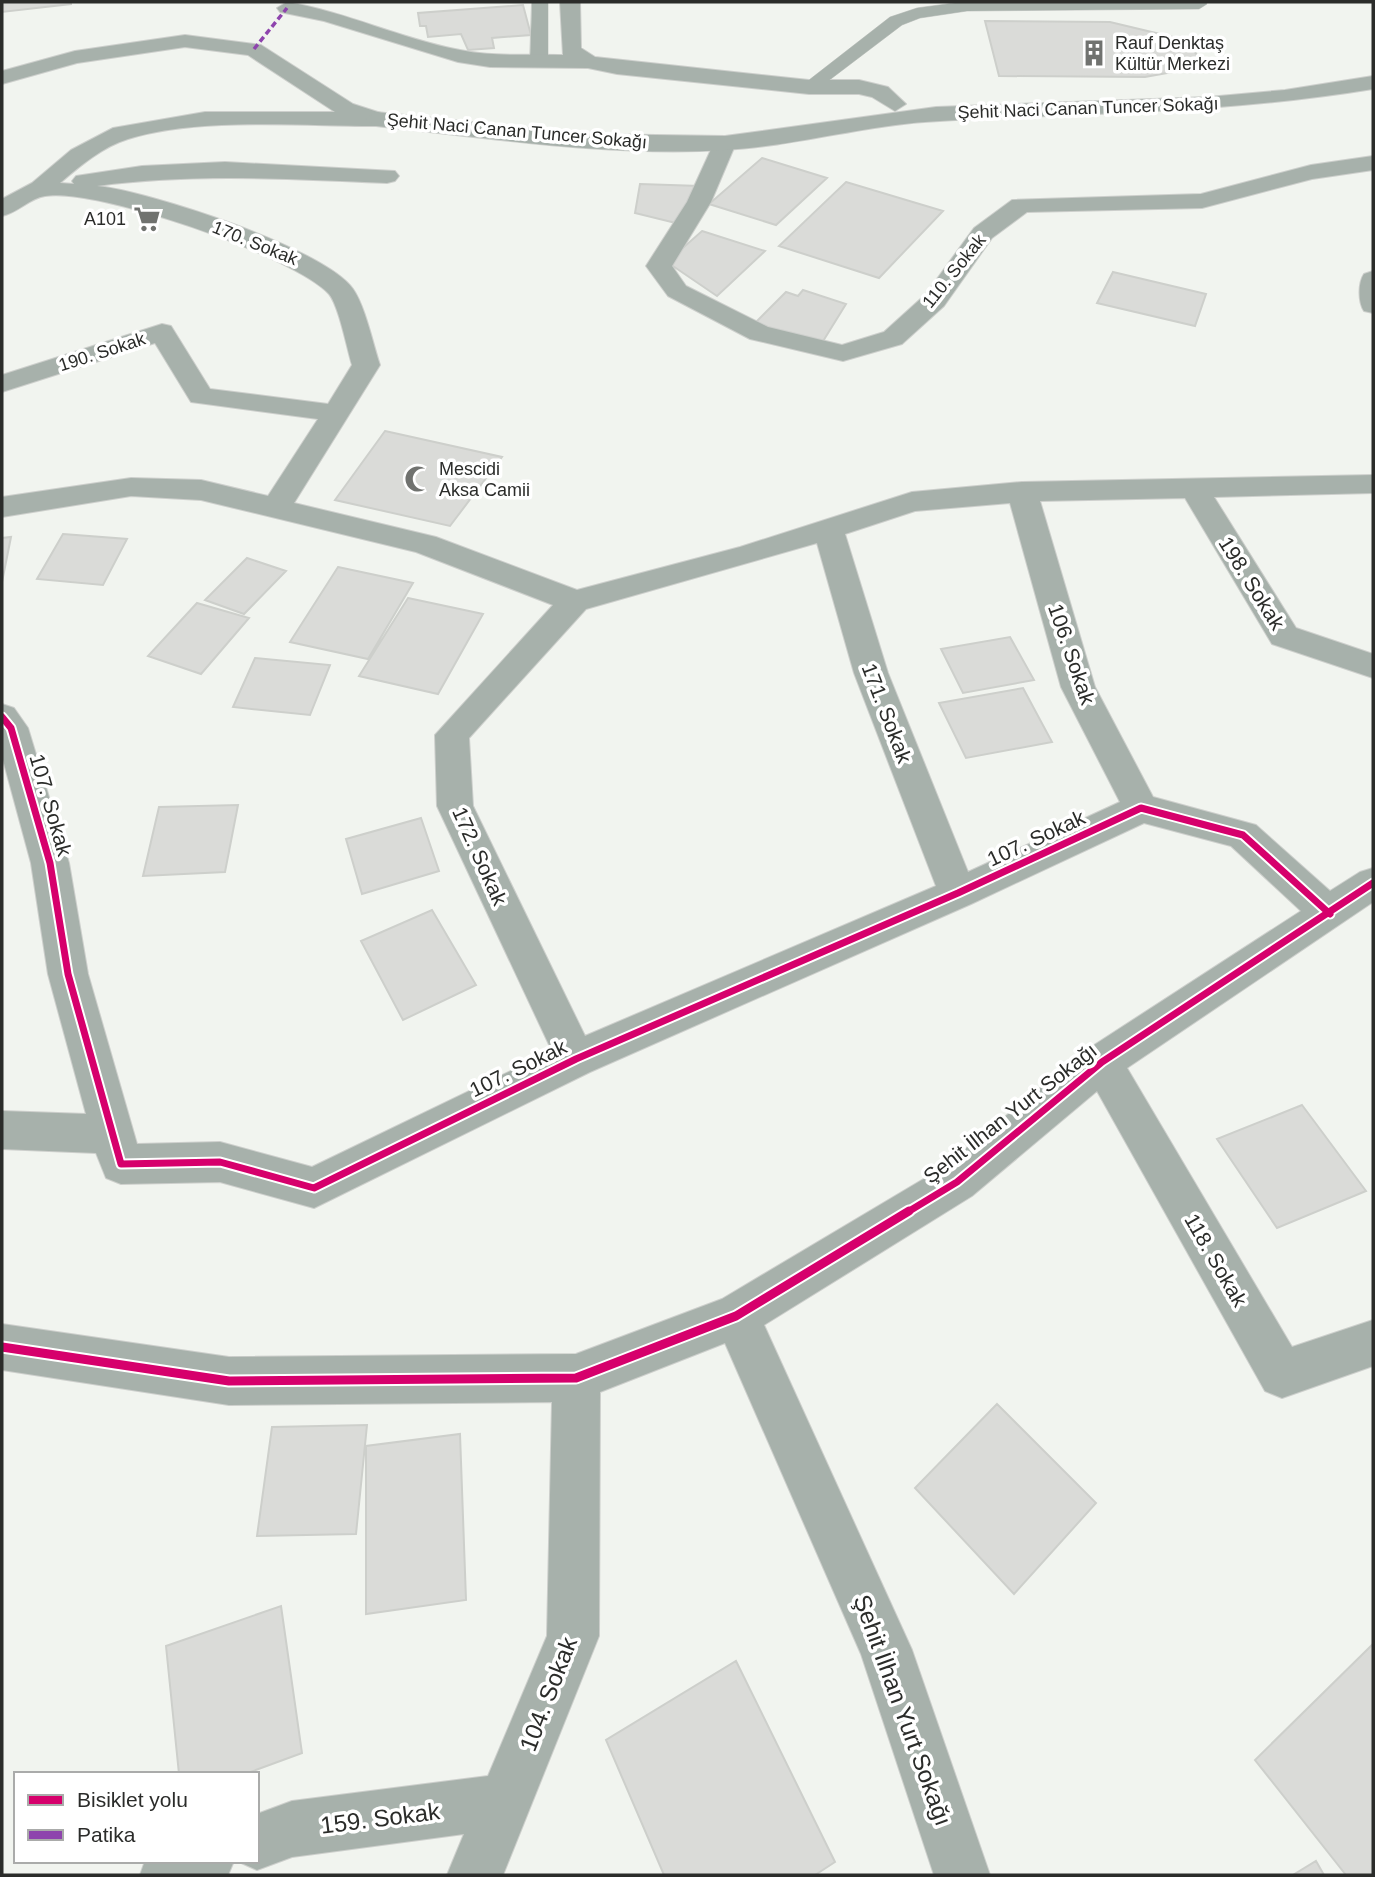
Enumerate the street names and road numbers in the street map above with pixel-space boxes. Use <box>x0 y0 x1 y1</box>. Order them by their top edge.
street label: Şehit Naci Canan Tuncer Sokağı <box>957 93 1219 123</box>
street label: Şehit Naci Canan Tuncer Sokağı <box>386 110 648 152</box>
street label: 170. Sokak <box>210 217 301 270</box>
street label: 110. Sokak <box>918 229 990 312</box>
street label: 190. Sokak <box>56 328 149 375</box>
street label: 198. Sokak <box>1214 532 1290 634</box>
street label: 106. Sokak <box>1044 601 1100 708</box>
street label: 171. Sokak <box>857 660 917 767</box>
street label: 107. Sokak <box>25 751 77 859</box>
street label: 172. Sokak <box>448 803 512 909</box>
street label: 107. Sokak <box>984 805 1089 871</box>
street label: 107. Sokak <box>466 1034 571 1101</box>
street label: Şehit İlhan Yurt Sokağı <box>919 1038 1101 1188</box>
street label: 118. Sokak <box>1180 1209 1252 1311</box>
street label: Şehit İlhan Yurt Sokağı <box>849 1591 957 1829</box>
street label: 104. Sokak <box>514 1632 582 1755</box>
street label: 159. Sokak <box>319 1797 442 1839</box>

